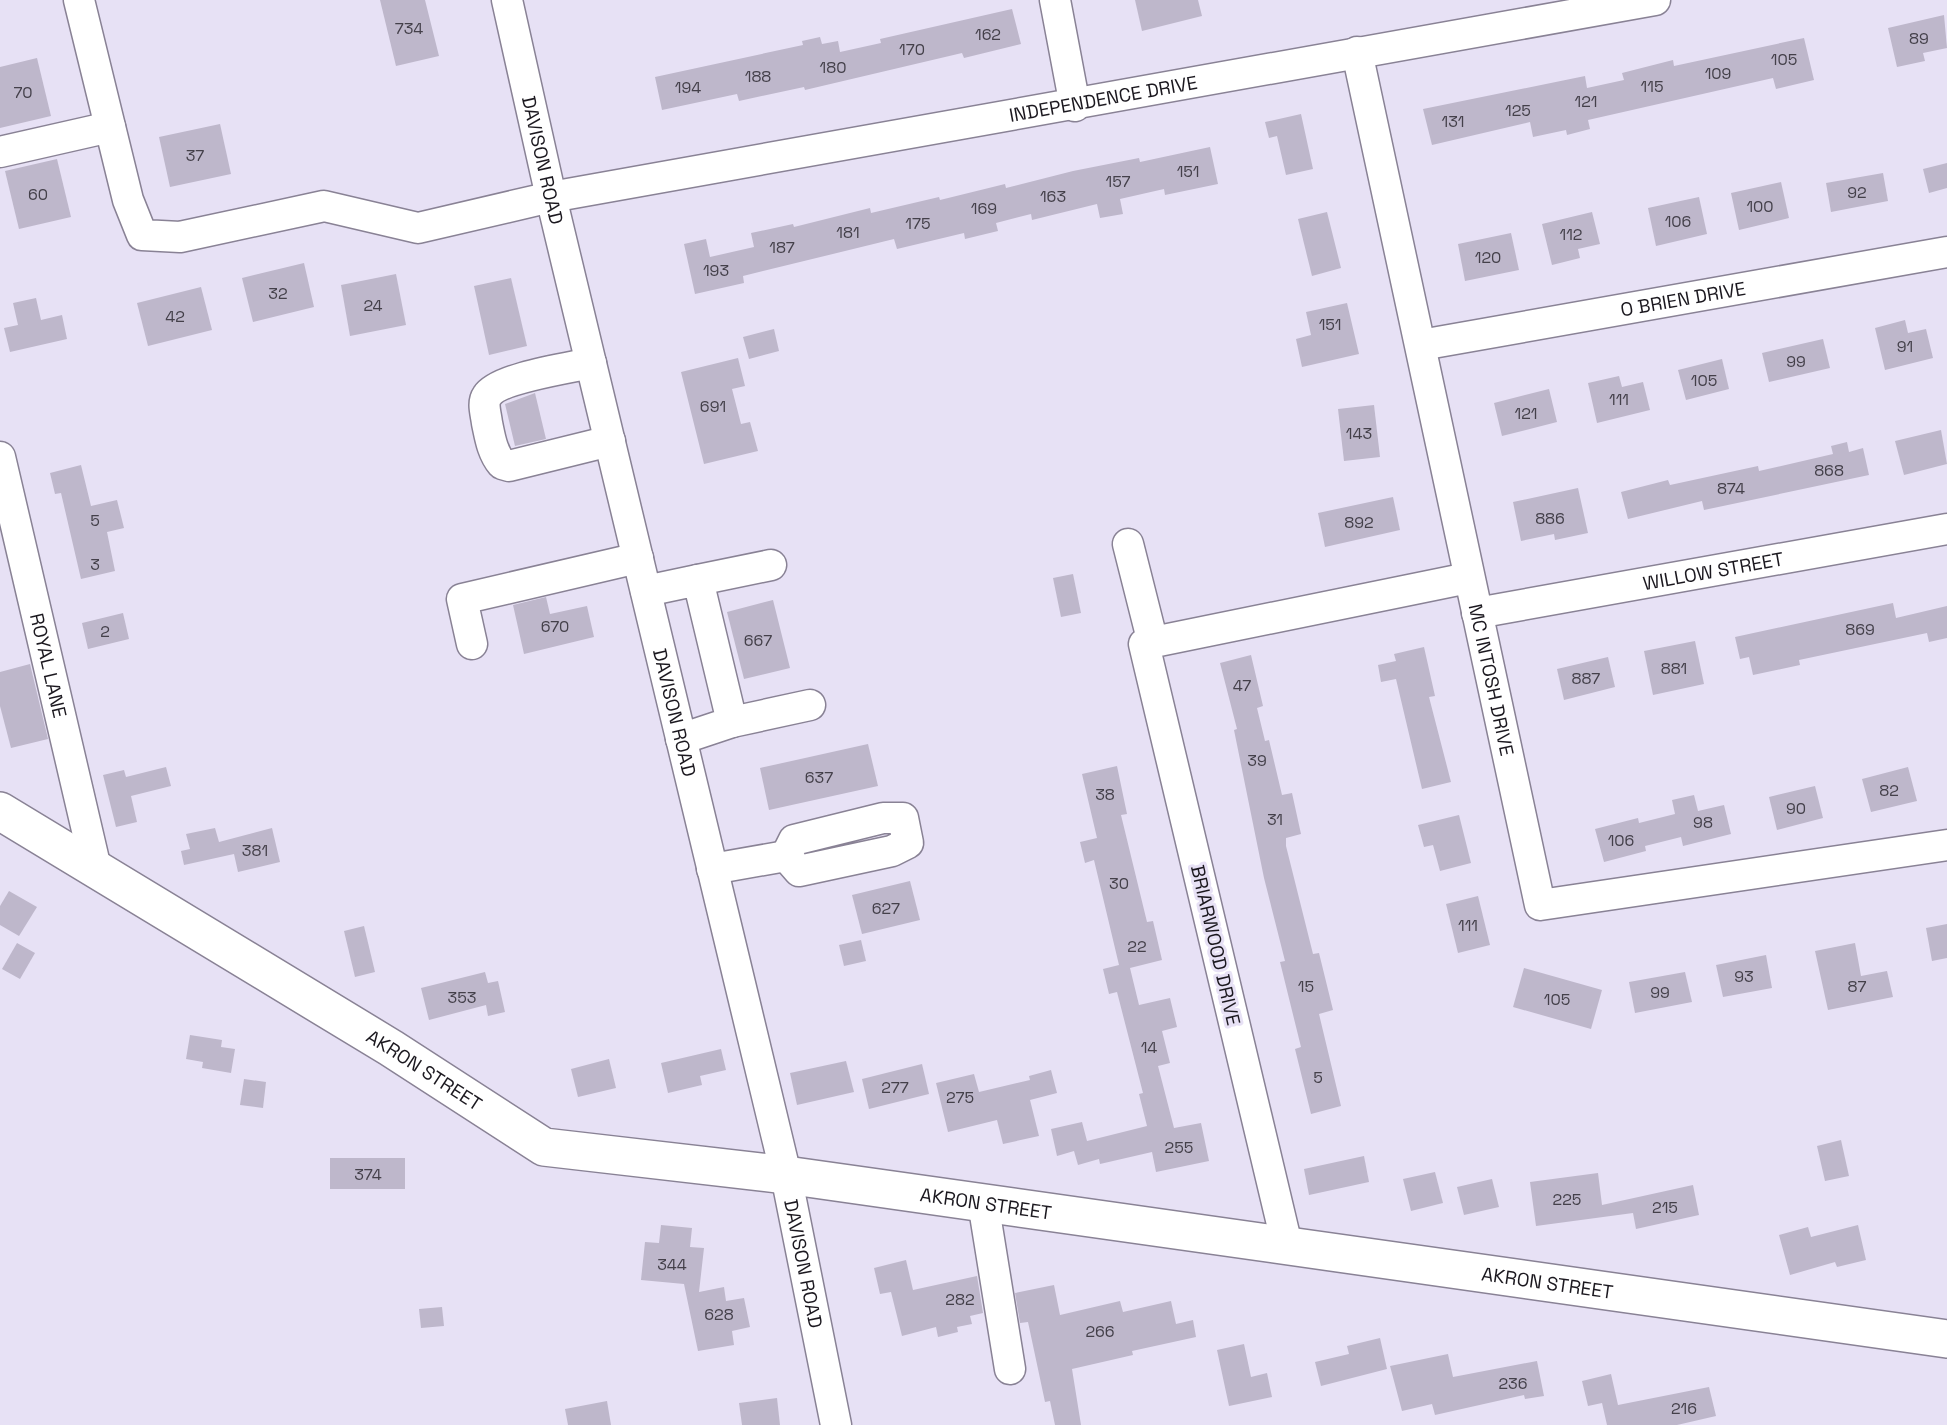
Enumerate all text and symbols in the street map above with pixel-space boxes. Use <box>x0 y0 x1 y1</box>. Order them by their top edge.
house number: 734 <box>395 18 423 39</box>
house number: 162 <box>975 24 1001 45</box>
house number: 89 <box>1909 28 1929 49</box>
house number: 170 <box>899 39 925 60</box>
house number: 105 <box>1771 49 1797 70</box>
house number: 180 <box>820 57 846 78</box>
house number: 109 <box>1705 63 1731 84</box>
house number: 188 <box>745 66 771 87</box>
street label: INDEPENDENCE DRIVE <box>1007 70 1199 128</box>
house number: 115 <box>1641 76 1663 97</box>
house number: 194 <box>675 77 701 98</box>
house number: 70 <box>13 82 33 103</box>
house number: 121 <box>1574 91 1598 112</box>
street label: DAVISON ROAD <box>516 94 569 227</box>
house number: 125 <box>1505 100 1531 121</box>
house number: 131 <box>1442 111 1464 132</box>
house number: 37 <box>186 145 204 166</box>
house number: 151 <box>1177 161 1199 182</box>
house number: 157 <box>1105 171 1131 192</box>
house number: 92 <box>1847 182 1867 203</box>
house number: 60 <box>28 184 48 205</box>
house number: 163 <box>1040 186 1066 207</box>
house number: 100 <box>1746 196 1774 217</box>
house number: 169 <box>971 198 997 219</box>
house number: 106 <box>1665 211 1691 232</box>
house number: 175 <box>905 213 931 234</box>
house number: 181 <box>836 222 860 243</box>
house number: 112 <box>1559 224 1583 245</box>
house number: 187 <box>769 237 795 258</box>
house number: 120 <box>1475 247 1501 268</box>
house number: 193 <box>703 260 729 281</box>
street label: O BRIEN DRIVE <box>1618 276 1748 323</box>
house number: 32 <box>268 283 288 304</box>
house number: 24 <box>363 295 383 316</box>
house number: 42 <box>165 306 185 327</box>
house number: 151 <box>1319 314 1341 335</box>
house number: 91 <box>1897 336 1913 357</box>
house number: 99 <box>1786 351 1806 372</box>
house number: 105 <box>1691 370 1717 391</box>
house number: 111 <box>1609 389 1629 410</box>
house number: 691 <box>700 396 726 417</box>
house number: 121 <box>1514 403 1538 424</box>
house number: 143 <box>1346 423 1372 444</box>
house number: 868 <box>1814 460 1844 481</box>
house number: 874 <box>1717 478 1745 499</box>
house number: 886 <box>1535 508 1565 529</box>
house number: 5 <box>90 510 100 531</box>
house number: 892 <box>1344 512 1374 533</box>
street label: WILLOW STREET <box>1641 546 1786 596</box>
house number: 3 <box>90 554 100 575</box>
street label: MC INTOSH DRIVE <box>1463 602 1520 758</box>
street label: ROYAL LANE <box>24 611 72 720</box>
house number: 670 <box>541 616 569 637</box>
house number: 869 <box>1845 619 1875 640</box>
house number: 2 <box>100 621 110 642</box>
house number: 667 <box>744 630 772 651</box>
street label: DAVISON ROAD <box>647 646 702 779</box>
house number: 881 <box>1661 658 1687 679</box>
house number: 887 <box>1572 668 1600 689</box>
house number: 47 <box>1233 675 1251 696</box>
house number: 39 <box>1247 750 1267 771</box>
house number: 637 <box>805 767 833 788</box>
house number: 82 <box>1879 780 1899 801</box>
house number: 38 <box>1095 784 1115 805</box>
house number: 90 <box>1786 798 1806 819</box>
house number: 31 <box>1267 809 1283 830</box>
house number: 98 <box>1693 812 1713 833</box>
house number: 106 <box>1608 830 1634 851</box>
house number: 381 <box>242 840 268 861</box>
street label: BRIARWOOD DRIVE <box>1185 863 1246 1028</box>
house number: 30 <box>1109 873 1129 894</box>
house number: 627 <box>872 898 900 919</box>
house number: 111 <box>1458 915 1478 936</box>
house number: 22 <box>1127 936 1147 957</box>
house number: 93 <box>1734 966 1754 987</box>
house number: 15 <box>1298 976 1314 997</box>
house number: 87 <box>1848 976 1866 997</box>
house number: 99 <box>1650 982 1670 1003</box>
house number: 353 <box>448 987 476 1008</box>
house number: 105 <box>1544 989 1570 1010</box>
street label: AKRON STREET <box>362 1024 487 1117</box>
house number: 14 <box>1141 1037 1157 1058</box>
house number: 5 <box>1313 1067 1323 1088</box>
house number: 277 <box>881 1077 909 1098</box>
house number: 275 <box>946 1087 974 1108</box>
house number: 255 <box>1165 1137 1193 1158</box>
house number: 374 <box>354 1164 382 1185</box>
street label: AKRON STREET <box>918 1182 1053 1225</box>
house number: 225 <box>1553 1189 1581 1210</box>
street label: DAVISON ROAD <box>778 1197 828 1330</box>
house number: 215 <box>1652 1197 1678 1218</box>
house number: 344 <box>657 1254 687 1275</box>
street label: AKRON STREET <box>1480 1261 1615 1305</box>
house number: 282 <box>945 1289 975 1310</box>
house number: 628 <box>704 1304 734 1325</box>
house number: 266 <box>1085 1321 1115 1342</box>
house number: 236 <box>1498 1373 1528 1394</box>
house number: 216 <box>1671 1398 1697 1419</box>

